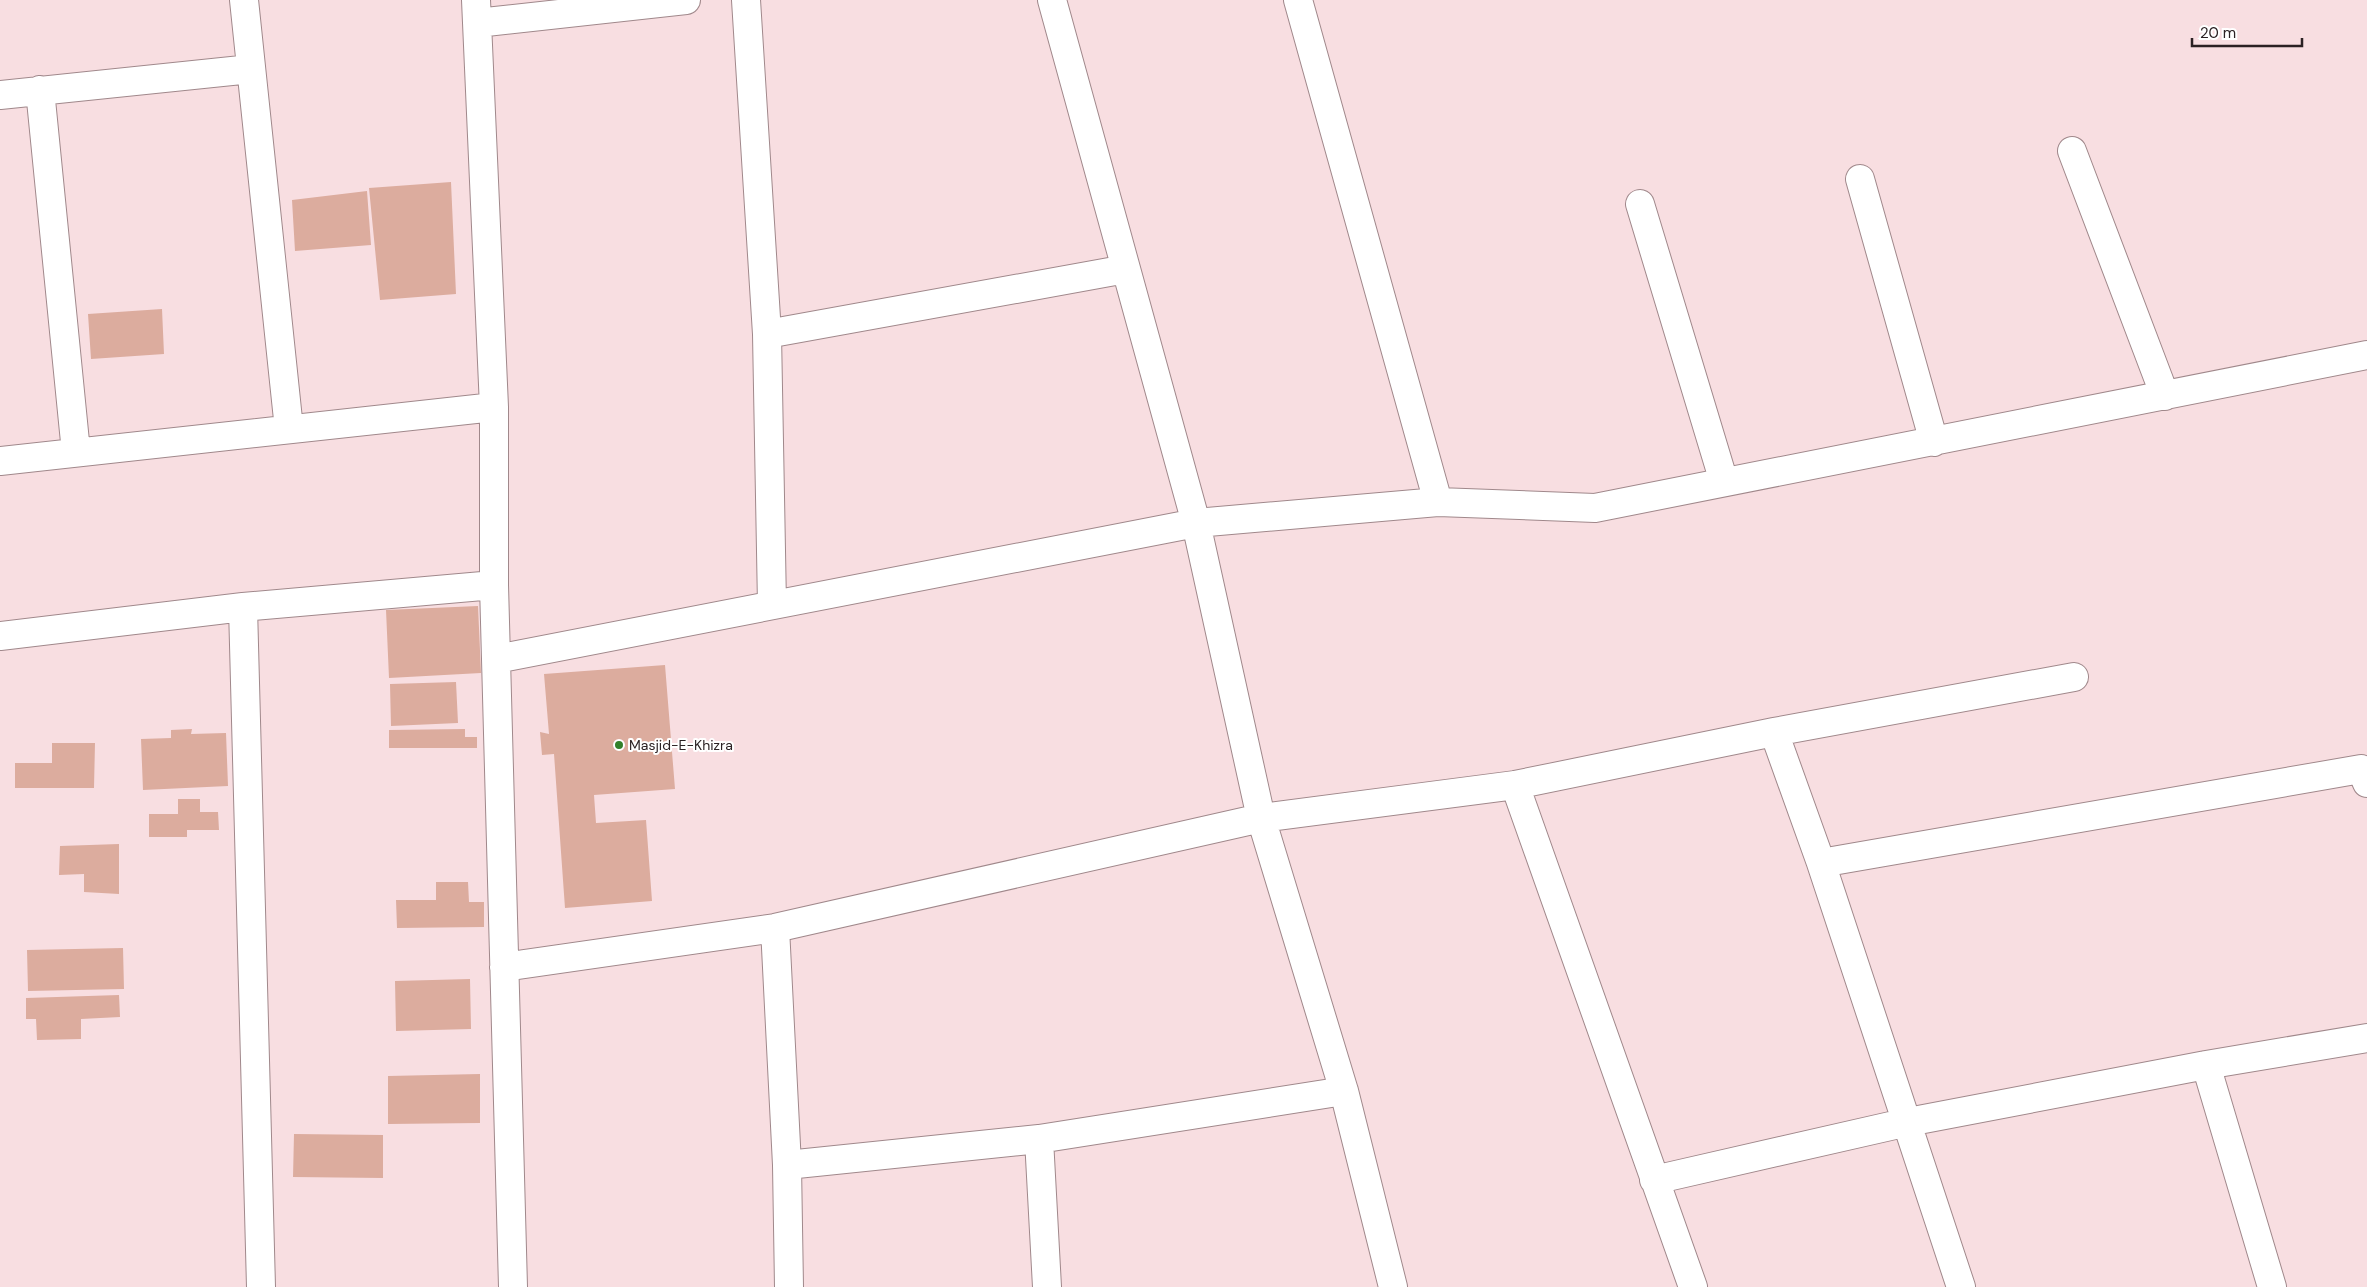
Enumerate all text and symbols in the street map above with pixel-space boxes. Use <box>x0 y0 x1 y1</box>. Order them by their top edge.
scale bar <box>2192 15 2302 47</box>
text: 20 m <box>2200 23 2236 43</box>
place label: Masjid-E-Khizra <box>629 736 733 754</box>
marker: Masjid-E-Khizra <box>613 739 625 751</box>

